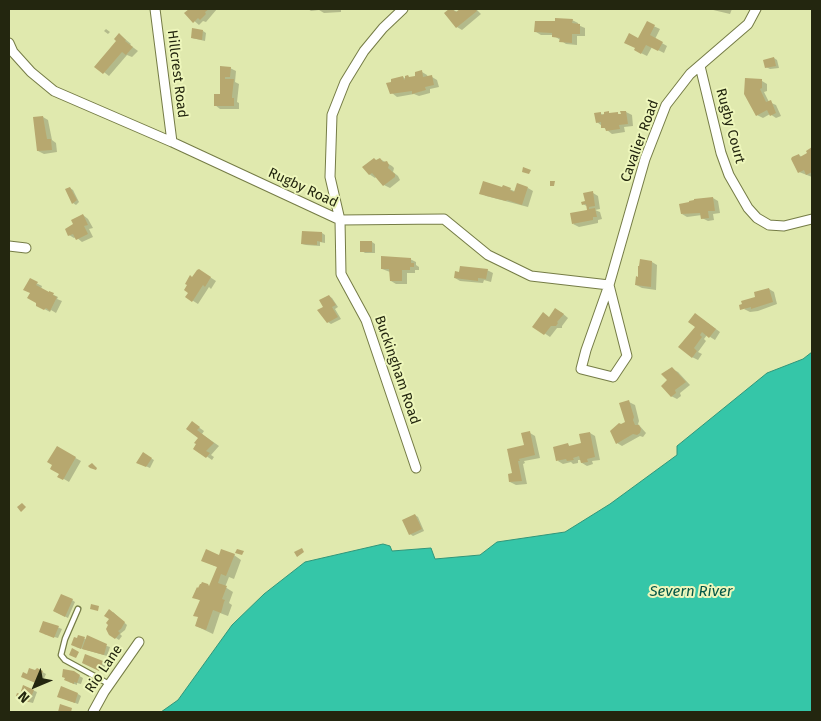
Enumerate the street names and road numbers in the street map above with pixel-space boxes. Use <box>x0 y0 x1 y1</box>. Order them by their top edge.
street label: Hillcrest Road <box>163 29 191 119</box>
street label: Rugby Court <box>712 87 748 165</box>
street label: Cavalier Road <box>617 98 663 184</box>
street label: Rugby Road <box>265 165 341 211</box>
street label: Buckingham Road <box>371 313 423 427</box>
street label: Rio Lane <box>82 642 126 696</box>

